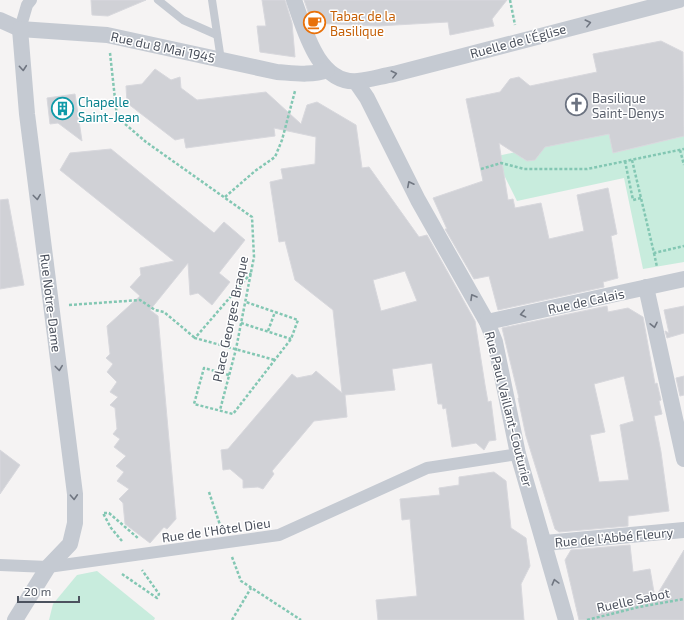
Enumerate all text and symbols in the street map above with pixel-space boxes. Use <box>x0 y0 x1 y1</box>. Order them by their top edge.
place label: Tabac de la Basilique <box>330 8 396 39</box>
cafe icon: Tabac de la Basilique <box>302 10 328 36</box>
one-way arrow <box>584 19 591 28</box>
street label: Ruelle de l'Église <box>468 20 568 62</box>
street label: Rue du 8 Mai 1945 <box>109 28 217 66</box>
one-way arrow <box>18 65 27 71</box>
one-way arrow <box>391 70 398 78</box>
place label: Basilique Saint-Denys <box>592 90 665 121</box>
church icon: Basilique Saint-Denys <box>563 92 589 118</box>
place label: Chapelle Saint-Jean <box>78 94 140 125</box>
building icon: Chapelle Saint-Jean <box>50 96 76 122</box>
one-way arrow <box>407 180 415 188</box>
one-way arrow <box>32 194 41 201</box>
street label: Rue Notre-Dame <box>37 253 65 353</box>
street label: Place Georges Braque <box>209 255 251 383</box>
street label: Rue de Calais <box>546 285 626 317</box>
one-way arrow <box>470 294 478 301</box>
one-way arrow <box>520 310 526 318</box>
one-way arrow <box>650 322 658 329</box>
street label: Rue Paul Vaillant-Couturier <box>482 329 536 489</box>
one-way arrow <box>54 365 63 371</box>
one-way arrow <box>70 494 79 500</box>
street label: Rue de l'Hôtel Dieu <box>161 514 271 546</box>
street label: Rue de l'Abbé Fleury <box>554 524 674 550</box>
scale bar <box>18 578 79 604</box>
one-way arrow <box>552 579 560 586</box>
text: 20 m <box>24 584 51 598</box>
street label: Ruelle Sabot <box>595 584 671 616</box>

